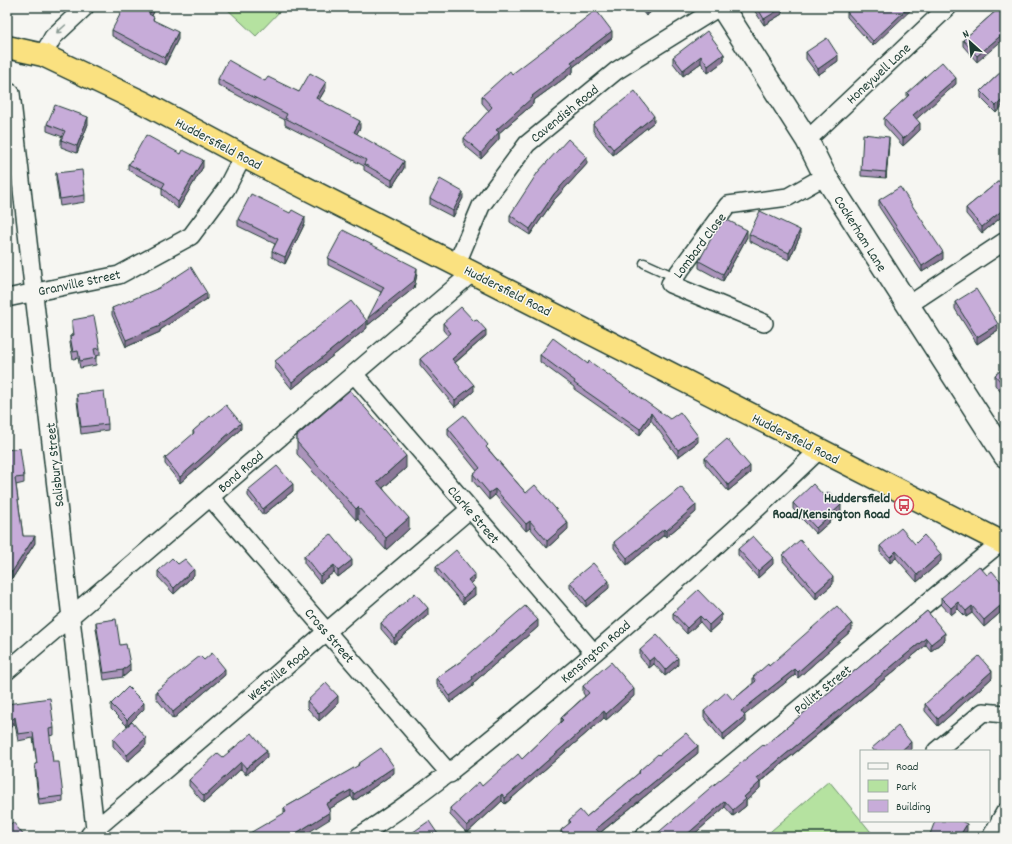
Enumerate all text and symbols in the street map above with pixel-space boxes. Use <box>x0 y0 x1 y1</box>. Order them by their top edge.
north arrow <box>950 22 990 62</box>
one-way arrow <box>57 24 67 33</box>
text: N <box>960 26 973 43</box>
street label: Honeywell Lane <box>843 39 916 110</box>
street label: Cavendish Road <box>527 81 604 148</box>
street label: Huddersfield Road <box>171 114 265 176</box>
street label: Cockerham Lane <box>828 192 891 276</box>
street label: Lombard Close <box>669 209 732 283</box>
street label: Huddersfield Road <box>460 261 554 322</box>
street label: Granville Street <box>36 265 122 302</box>
street label: Huddersfield Road <box>748 409 842 470</box>
street label: Salisbury Street <box>42 422 70 508</box>
street label: Bond Road <box>214 447 269 498</box>
street label: Clarke Street <box>442 482 503 549</box>
place label: Huddersfield Road/Kensington Road <box>772 489 890 525</box>
bus stop icon: Huddersfield Road/Kensington Road <box>893 494 915 516</box>
street label: Cross Street <box>299 604 358 668</box>
street label: Kensington Road <box>557 616 636 689</box>
street label: Westville Road <box>244 642 315 707</box>
street label: Pollitt Street <box>790 661 857 720</box>
legend <box>860 750 990 822</box>
text: Road <box>896 759 918 776</box>
text: Park <box>896 779 917 796</box>
text: Building <box>896 799 931 816</box>

